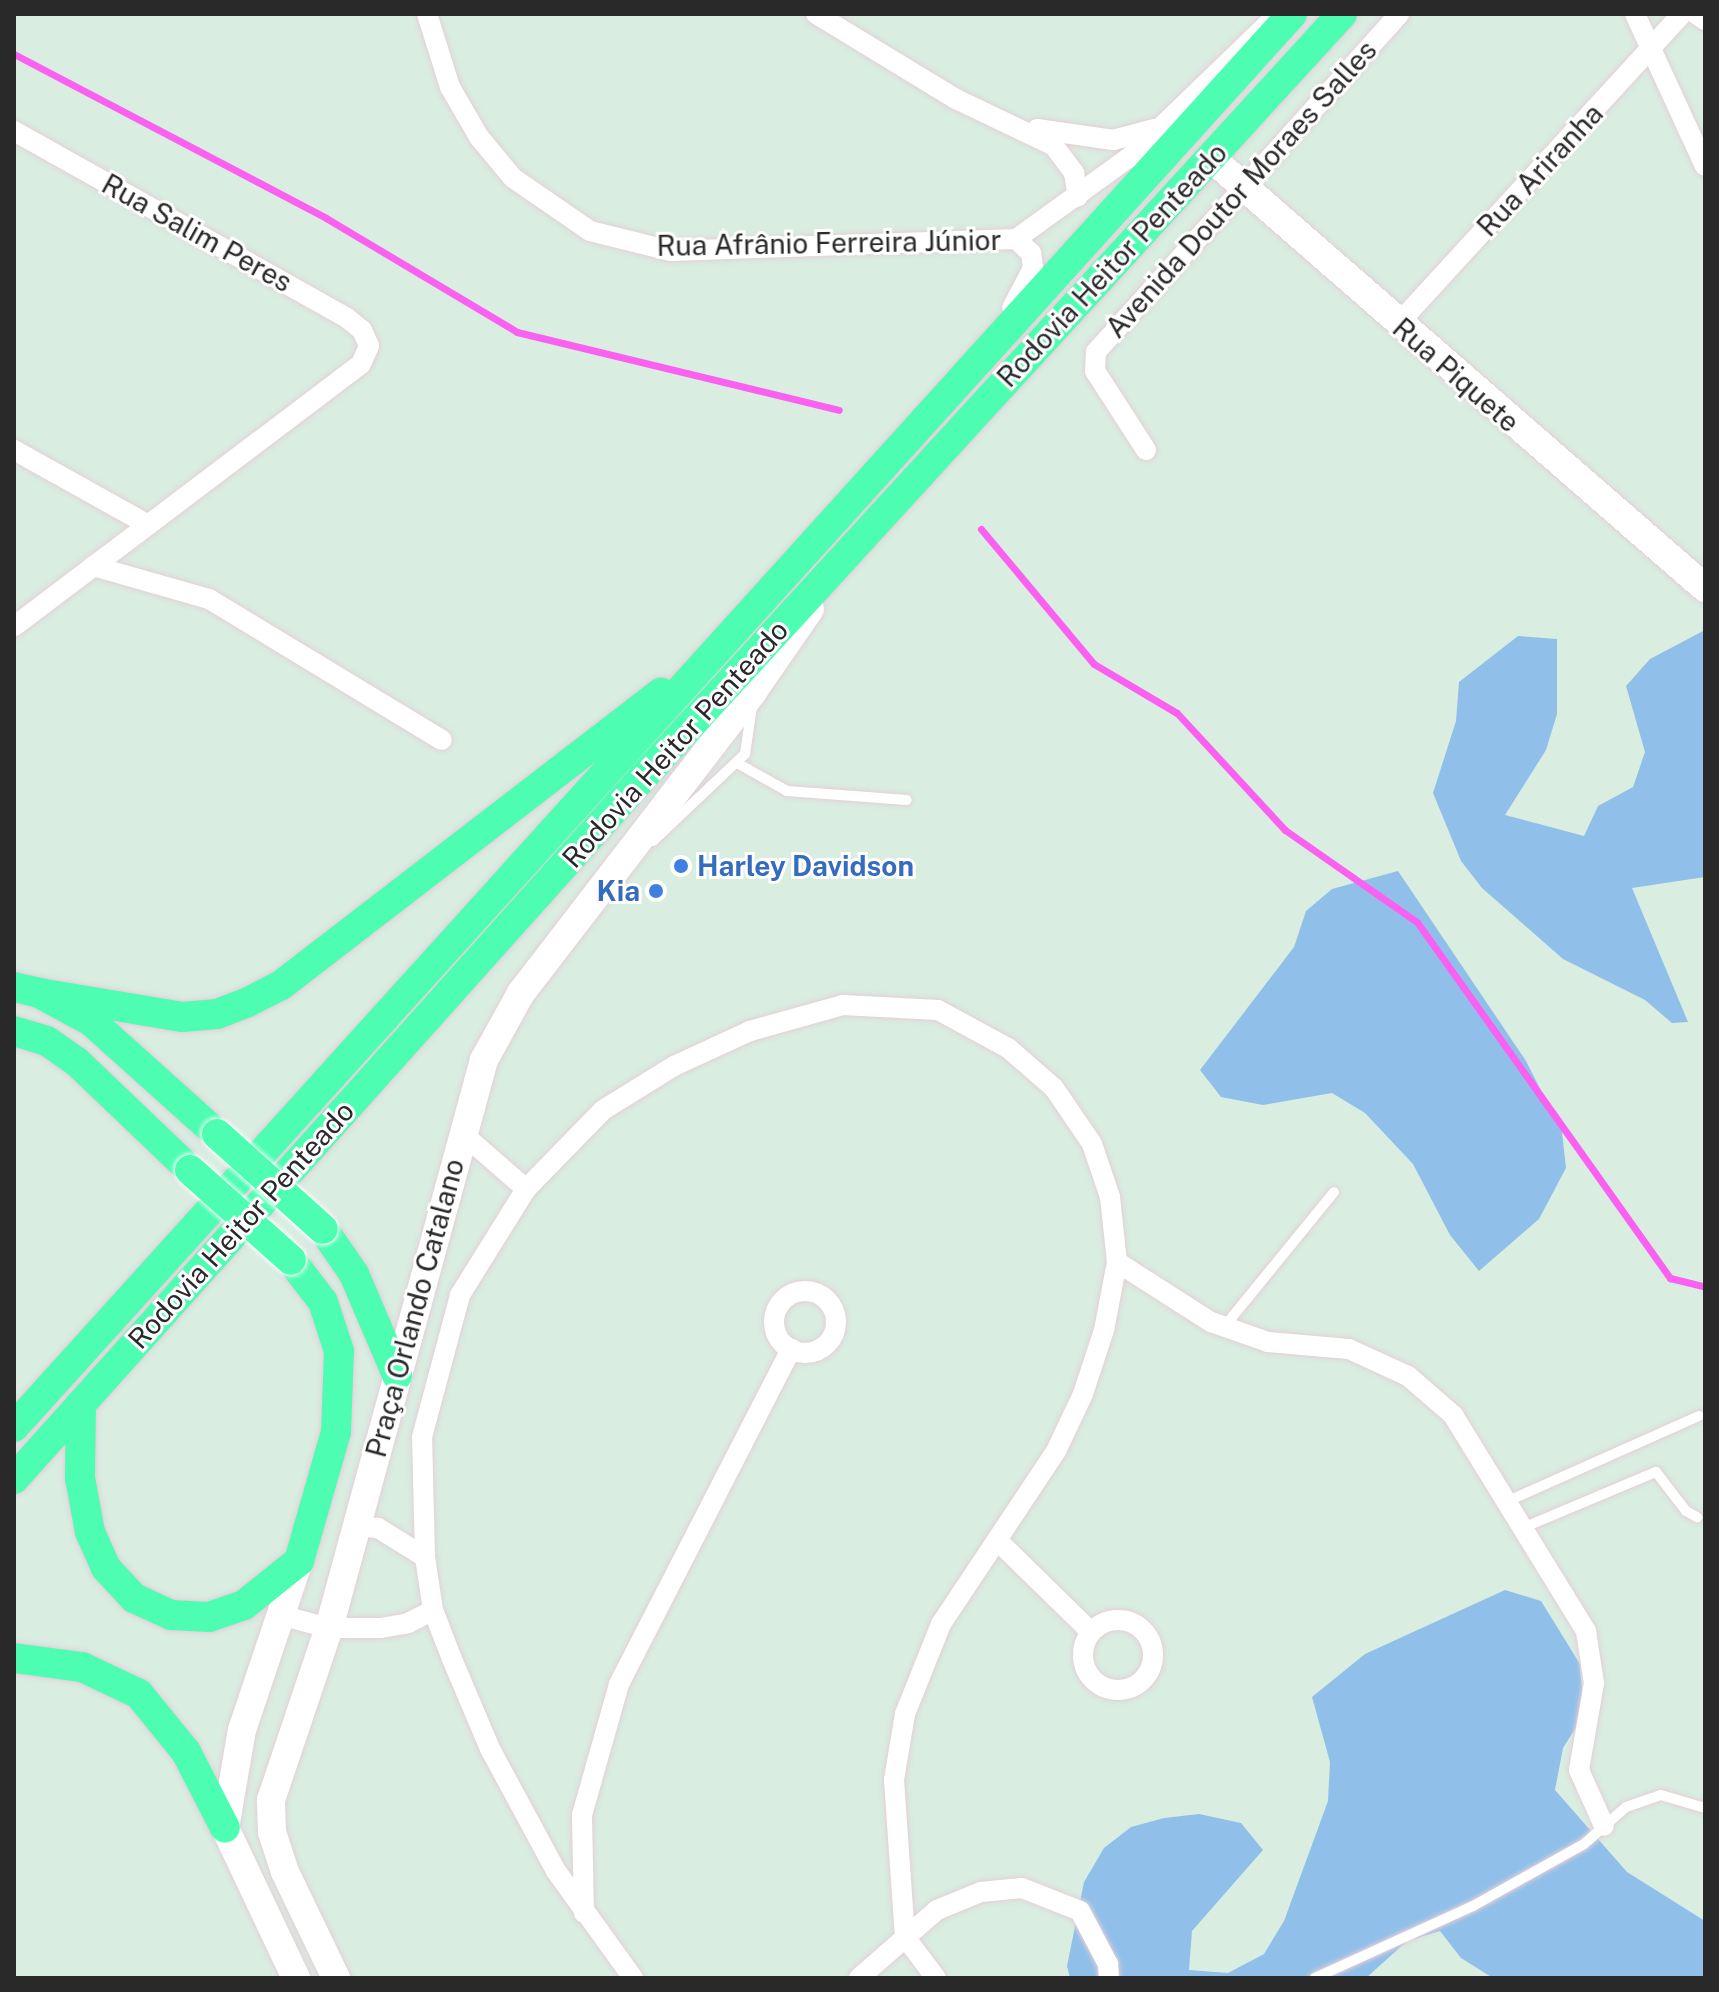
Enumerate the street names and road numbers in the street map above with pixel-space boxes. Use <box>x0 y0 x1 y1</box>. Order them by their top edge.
street label: Avenida Doutor Moraes Salles <box>1099 33 1383 345</box>
street label: Rua Ariranha <box>1470 97 1610 243</box>
street label: Rodovia Heitor Penteado <box>990 136 1234 394</box>
street label: Rua Salim Peres <box>96 167 298 299</box>
street label: Rua Afrânio Ferreira Júnior <box>656 223 1002 263</box>
street label: Rua Piquete <box>1386 311 1526 439</box>
street label: Rodovia Heitor Penteado <box>555 613 795 875</box>
street label: Rodovia Heitor Penteado <box>121 1094 361 1356</box>
street label: Praça Orlando Catalano <box>359 1155 471 1461</box>

